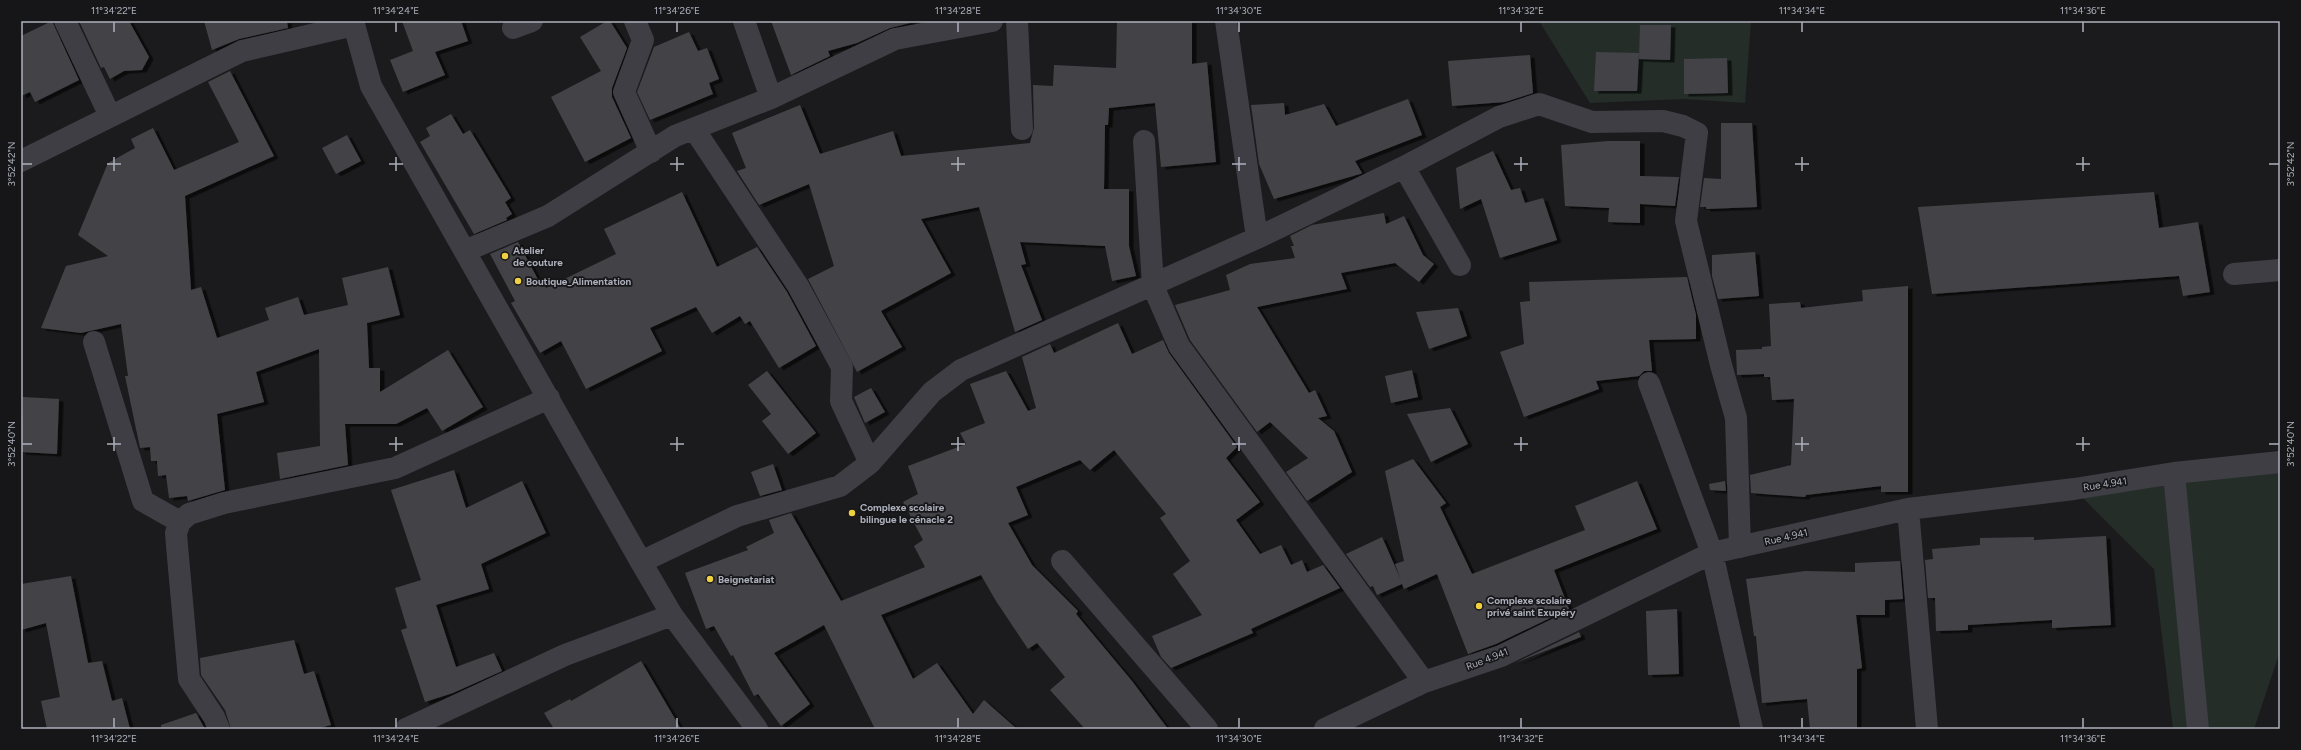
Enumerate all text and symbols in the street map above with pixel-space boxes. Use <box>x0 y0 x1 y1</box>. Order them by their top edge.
text: 11°34'22"E <box>91 4 137 17</box>
text: 11°34'24"E <box>373 4 419 17</box>
text: 11°34'26"E <box>654 4 700 17</box>
text: 11°34'28"E <box>935 4 981 17</box>
text: 11°34'30"E <box>1216 4 1262 17</box>
text: 11°34'32"E <box>1498 4 1544 17</box>
text: 11°34'34"E <box>1779 4 1825 17</box>
text: 11°34'36"E <box>2060 4 2106 17</box>
text: 3°52'42"N <box>5 141 18 187</box>
text: 3°52'42"N <box>2284 141 2297 187</box>
place label: Atelier de couture <box>513 244 563 269</box>
marker: Atelier de couture <box>500 251 510 261</box>
place label: Boutique_Alimentation <box>526 275 632 288</box>
marker: Boutique_Alimentation <box>513 276 523 286</box>
text: 3°52'40"N <box>5 421 18 467</box>
text: 3°52'40"N <box>2284 421 2297 467</box>
street label: Rue 4.941 <box>2082 474 2128 494</box>
place label: Complexe scolaire bilingue le cénacle 2 <box>860 501 953 526</box>
marker: Complexe scolaire bilingue le cénacle 2 <box>847 508 857 518</box>
street label: Rue 4.941 <box>1763 526 1809 548</box>
place label: Beignetariat <box>718 573 775 586</box>
marker: Beignetariat <box>705 574 715 584</box>
place label: Complexe scolaire privé saint Exupéry <box>1487 594 1576 619</box>
marker: Complexe scolaire privé saint Exupéry <box>1474 601 1484 611</box>
street label: Rue 4.941 <box>1464 645 1510 673</box>
text: 11°34'22"E <box>91 732 137 745</box>
text: 11°34'24"E <box>373 732 419 745</box>
text: 11°34'26"E <box>654 732 700 745</box>
text: 11°34'28"E <box>935 732 981 745</box>
text: 11°34'30"E <box>1216 732 1262 745</box>
text: 11°34'32"E <box>1498 732 1544 745</box>
text: 11°34'34"E <box>1779 732 1825 745</box>
text: 11°34'36"E <box>2060 732 2106 745</box>

